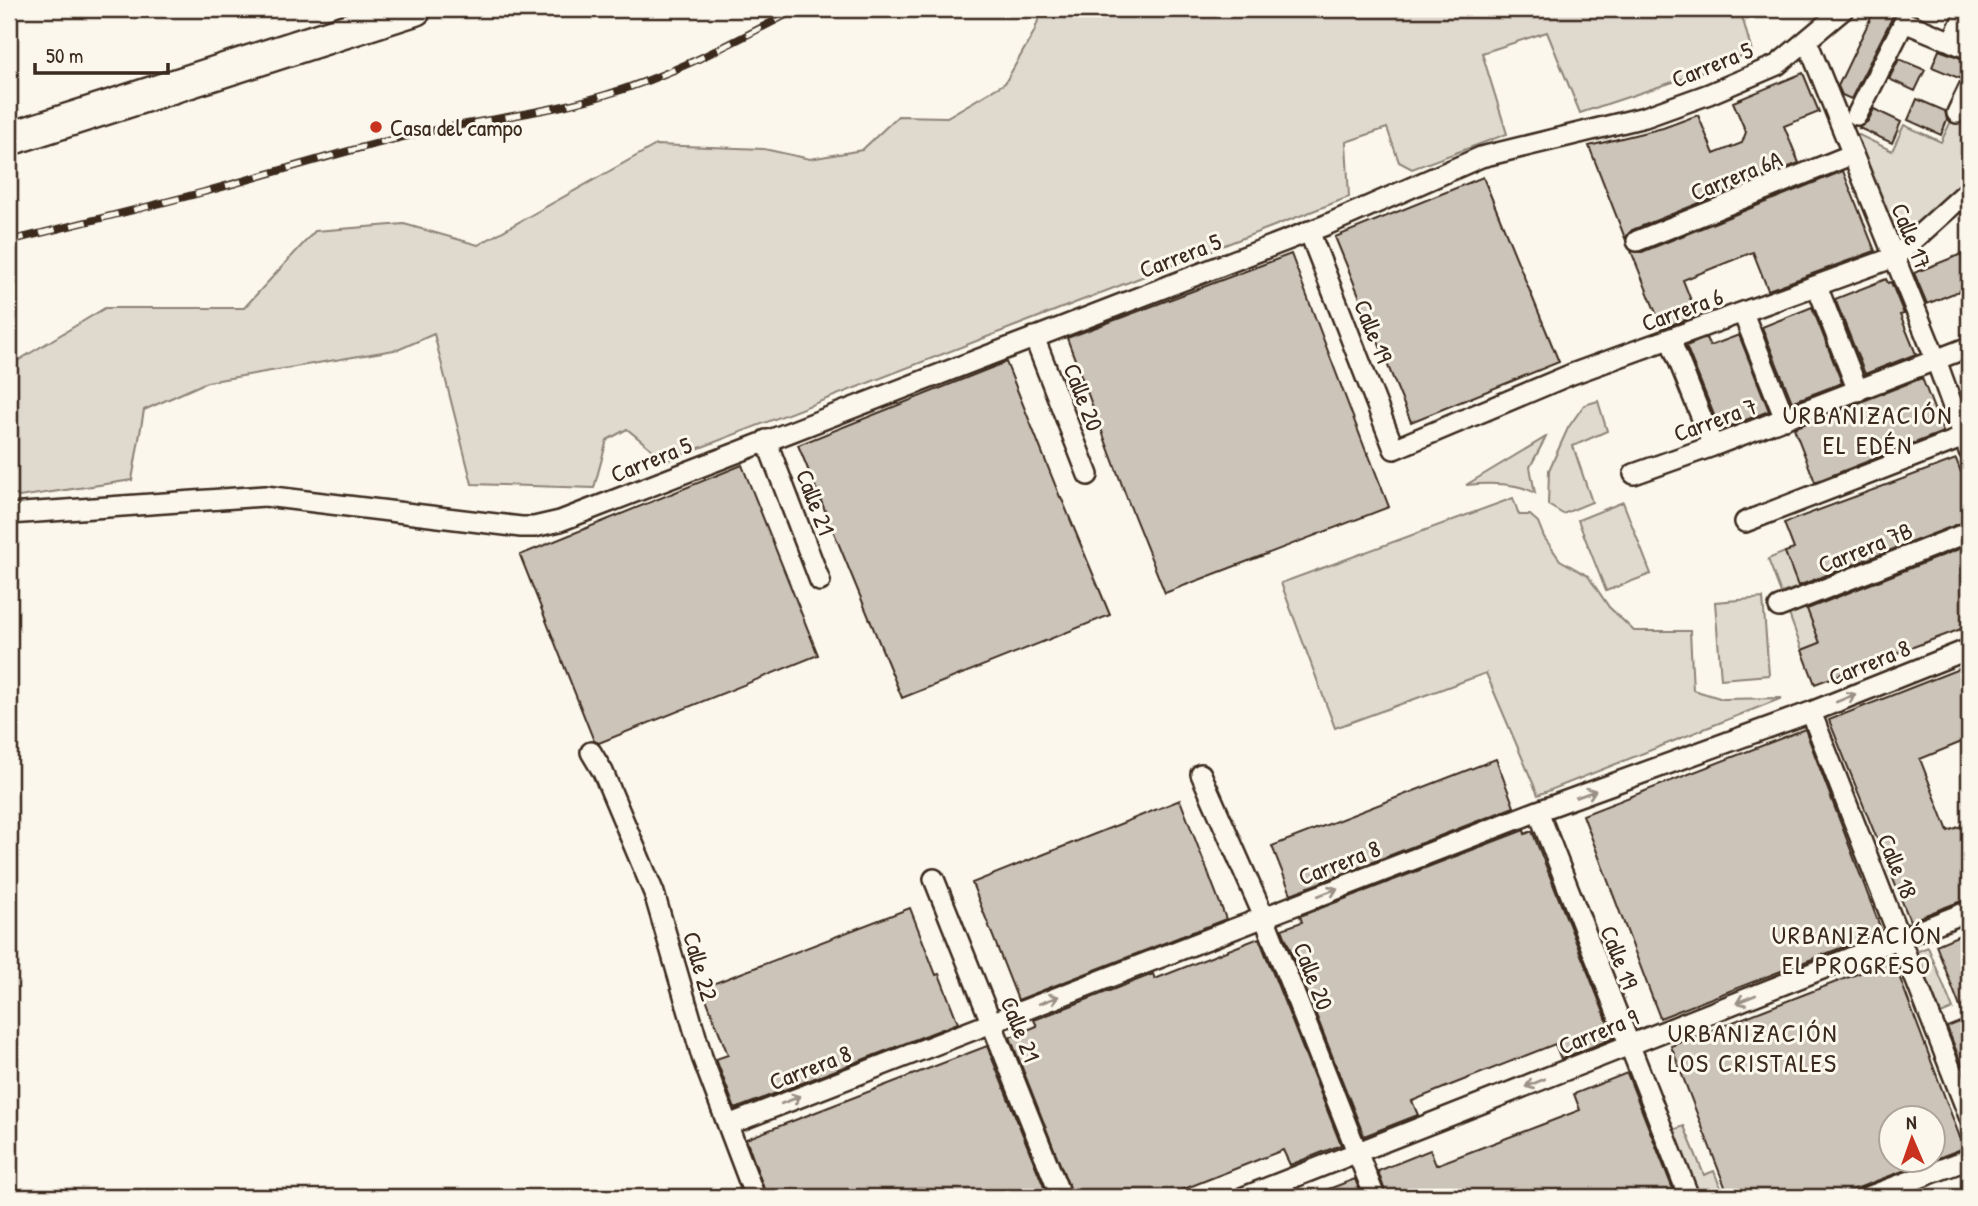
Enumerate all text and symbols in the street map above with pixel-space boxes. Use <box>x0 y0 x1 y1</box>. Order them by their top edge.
scale bar <box>35 32 168 76</box>
street label: Carrera 5 <box>1667 33 1757 95</box>
text: 50 m <box>46 41 83 70</box>
place label: Casa del campo <box>390 111 523 143</box>
marker: Casa del campo <box>368 119 384 135</box>
street label: Carrera 6A <box>1685 142 1787 208</box>
street label: Calle 17 <box>1884 198 1940 274</box>
street label: Carrera 5 <box>1135 225 1225 285</box>
street label: Carrera 6 <box>1637 280 1727 338</box>
street label: Calle 19 <box>1347 295 1401 368</box>
street label: Calle 20 <box>1057 359 1111 435</box>
street label: Carrera 7 <box>1669 389 1761 449</box>
district label: URBANIZACIÓN EL EDÉN <box>1783 397 1953 462</box>
street label: Carrera 5 <box>606 428 696 490</box>
street label: Calle 21 <box>789 465 843 539</box>
street label: Carrera 7B <box>1813 514 1917 580</box>
street label: Carrera 8 <box>1824 631 1914 693</box>
one-way arrow <box>1834 691 1856 704</box>
one-way arrow <box>1575 786 1597 799</box>
street label: Calle 18 <box>1871 829 1925 903</box>
street label: Carrera 8 <box>1294 832 1384 892</box>
one-way arrow <box>1317 885 1338 898</box>
district label: URBANIZACIÓN EL PROGRESO <box>1772 917 1942 982</box>
street label: Calle 19 <box>1593 921 1647 993</box>
street label: Calle 22 <box>676 928 726 1004</box>
street label: Calle 20 <box>1287 938 1341 1014</box>
street label: Calle 21 <box>993 992 1049 1066</box>
one-way arrow <box>1038 993 1060 1006</box>
one-way arrow <box>1736 993 1758 1006</box>
street label: Carrera 9 <box>1553 1000 1643 1061</box>
district label: URBANIZACIÓN LOS CRISTALES <box>1668 1015 1838 1080</box>
street label: Carrera 8 <box>765 1037 855 1097</box>
one-way arrow <box>1524 1077 1546 1090</box>
one-way arrow <box>780 1093 802 1106</box>
north arrow <box>1876 1104 1946 1174</box>
text: N <box>1906 1109 1917 1135</box>

